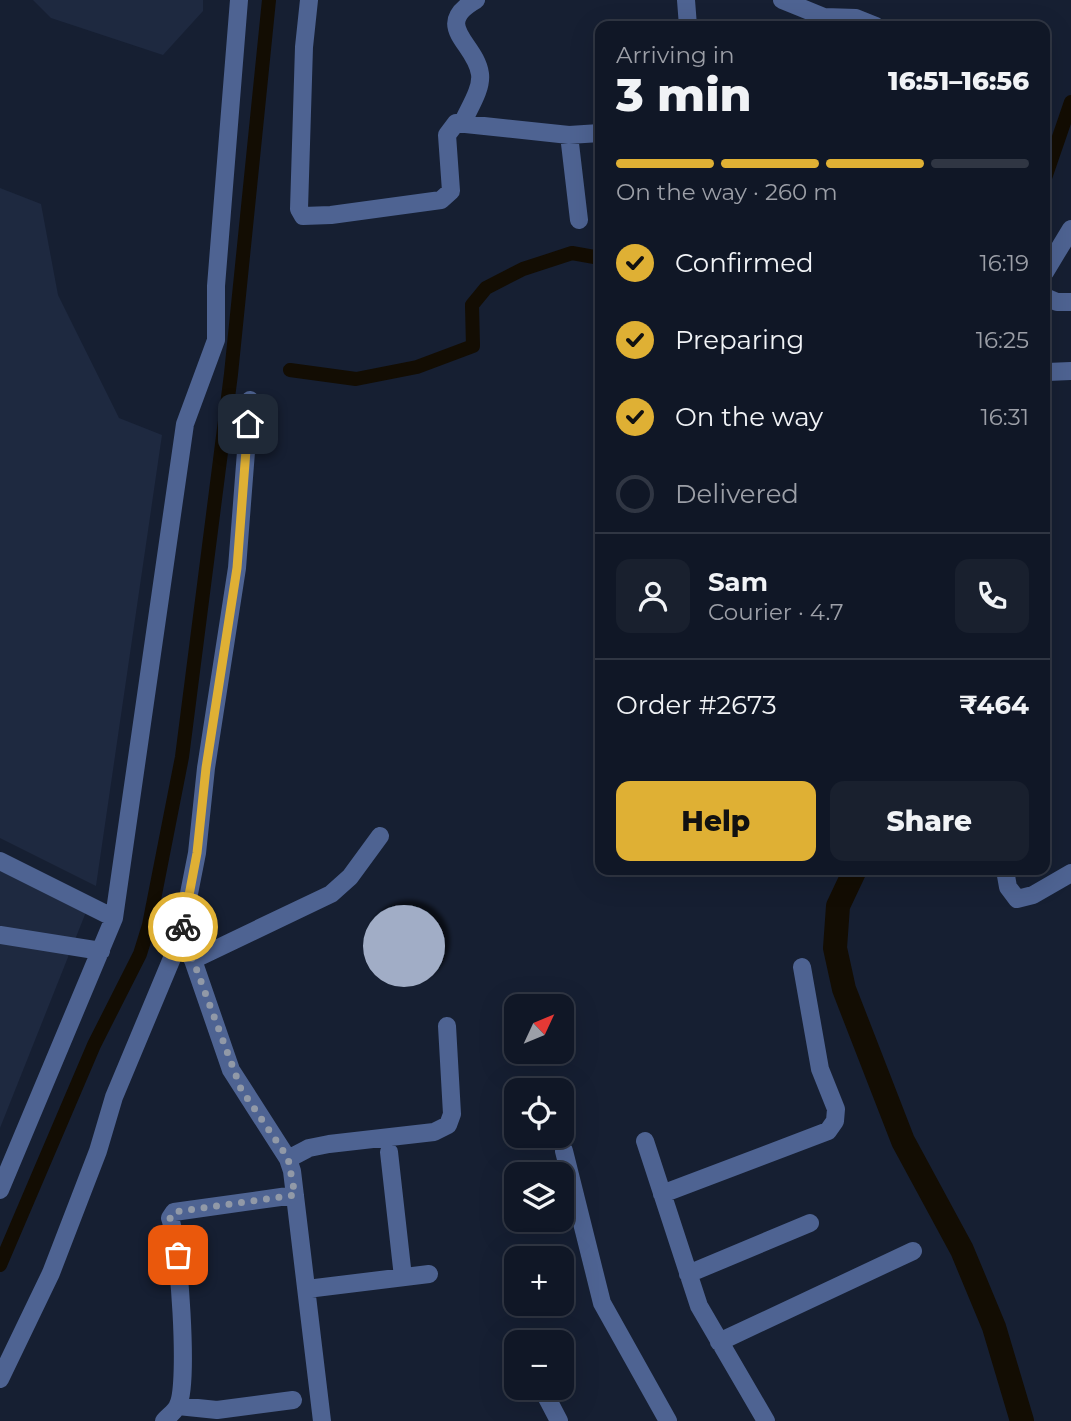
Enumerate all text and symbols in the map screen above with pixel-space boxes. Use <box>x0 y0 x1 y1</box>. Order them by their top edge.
text: Arriving in <box>616 41 735 69</box>
text: 16:51–16:56 <box>888 65 1029 97</box>
text: 3 min <box>616 66 752 123</box>
text: On the way · 260 m <box>616 178 838 206</box>
icon: check <box>616 244 654 282</box>
text: Confirmed <box>675 247 814 279</box>
text: 16:19 <box>980 249 1029 277</box>
icon: check <box>616 321 654 359</box>
text: Preparing <box>675 324 804 356</box>
text: 16:25 <box>976 326 1029 354</box>
pin <box>218 394 278 454</box>
icon: check <box>616 398 654 436</box>
text: On the way <box>675 401 823 433</box>
text: 16:31 <box>981 403 1029 431</box>
icon: home <box>229 405 267 443</box>
text: Delivered <box>675 478 799 510</box>
button: person <box>616 559 690 633</box>
button: phone <box>955 559 1029 633</box>
text: Sam <box>708 566 768 598</box>
text: Courier · 4.7 <box>708 598 844 626</box>
text: Order #2673 <box>616 689 777 721</box>
text: ₹464 <box>959 689 1029 721</box>
button: Help <box>616 781 816 861</box>
button: Share <box>830 781 1029 861</box>
courier <box>148 892 218 962</box>
icon: bike <box>164 908 202 946</box>
north arrow <box>504 994 574 1064</box>
map controls <box>504 994 574 1400</box>
button: locate <box>504 1078 574 1148</box>
button: layers <box>504 1162 574 1232</box>
pin <box>148 1225 208 1285</box>
icon: bag <box>159 1236 197 1274</box>
button: + <box>504 1246 574 1316</box>
button: − <box>504 1330 574 1400</box>

